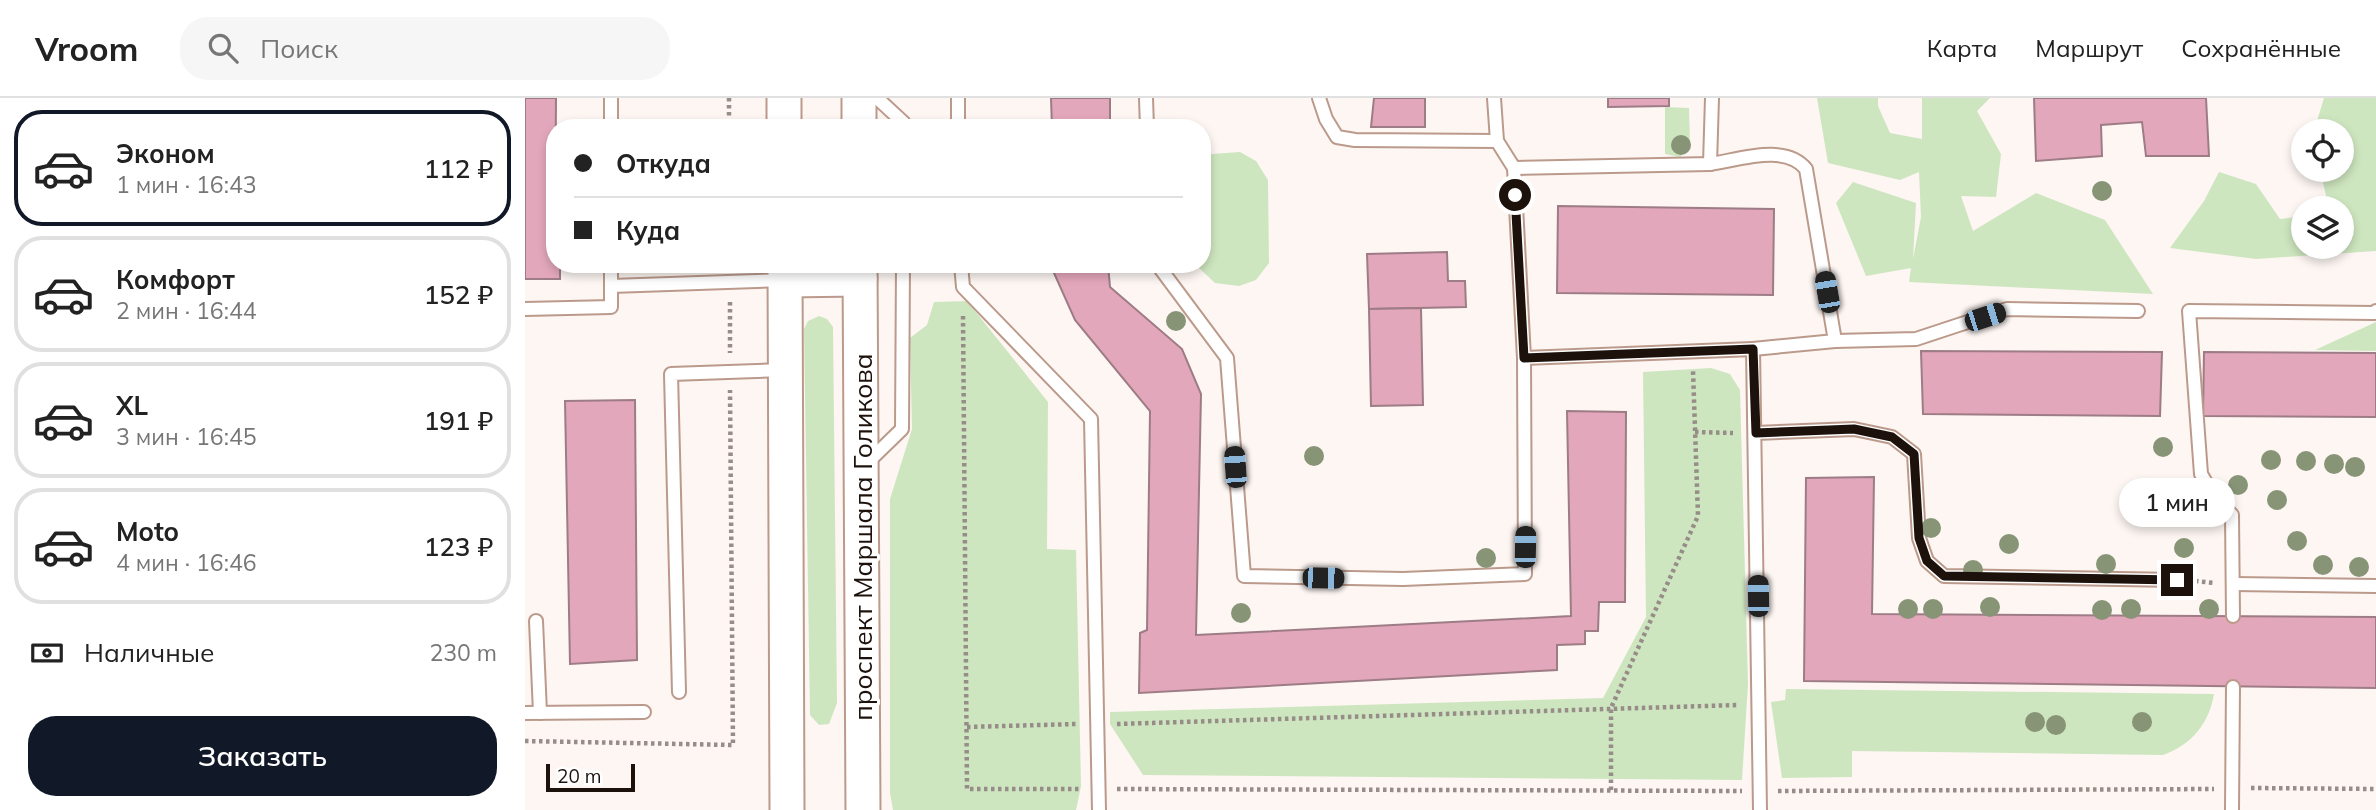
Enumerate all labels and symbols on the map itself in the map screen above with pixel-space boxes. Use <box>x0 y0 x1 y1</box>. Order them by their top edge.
route start <box>1499 179 1531 211</box>
car <box>1814 269 1841 315</box>
car <box>1962 301 2009 333</box>
street label: проспект Маршала Голикова <box>846 353 879 721</box>
car <box>1224 445 1247 489</box>
callout: 1 мин <box>2119 478 2235 528</box>
car <box>1515 526 1536 568</box>
route end <box>2161 564 2193 596</box>
car <box>1302 567 1345 589</box>
car <box>1748 575 1769 617</box>
scale bar <box>546 761 635 793</box>

